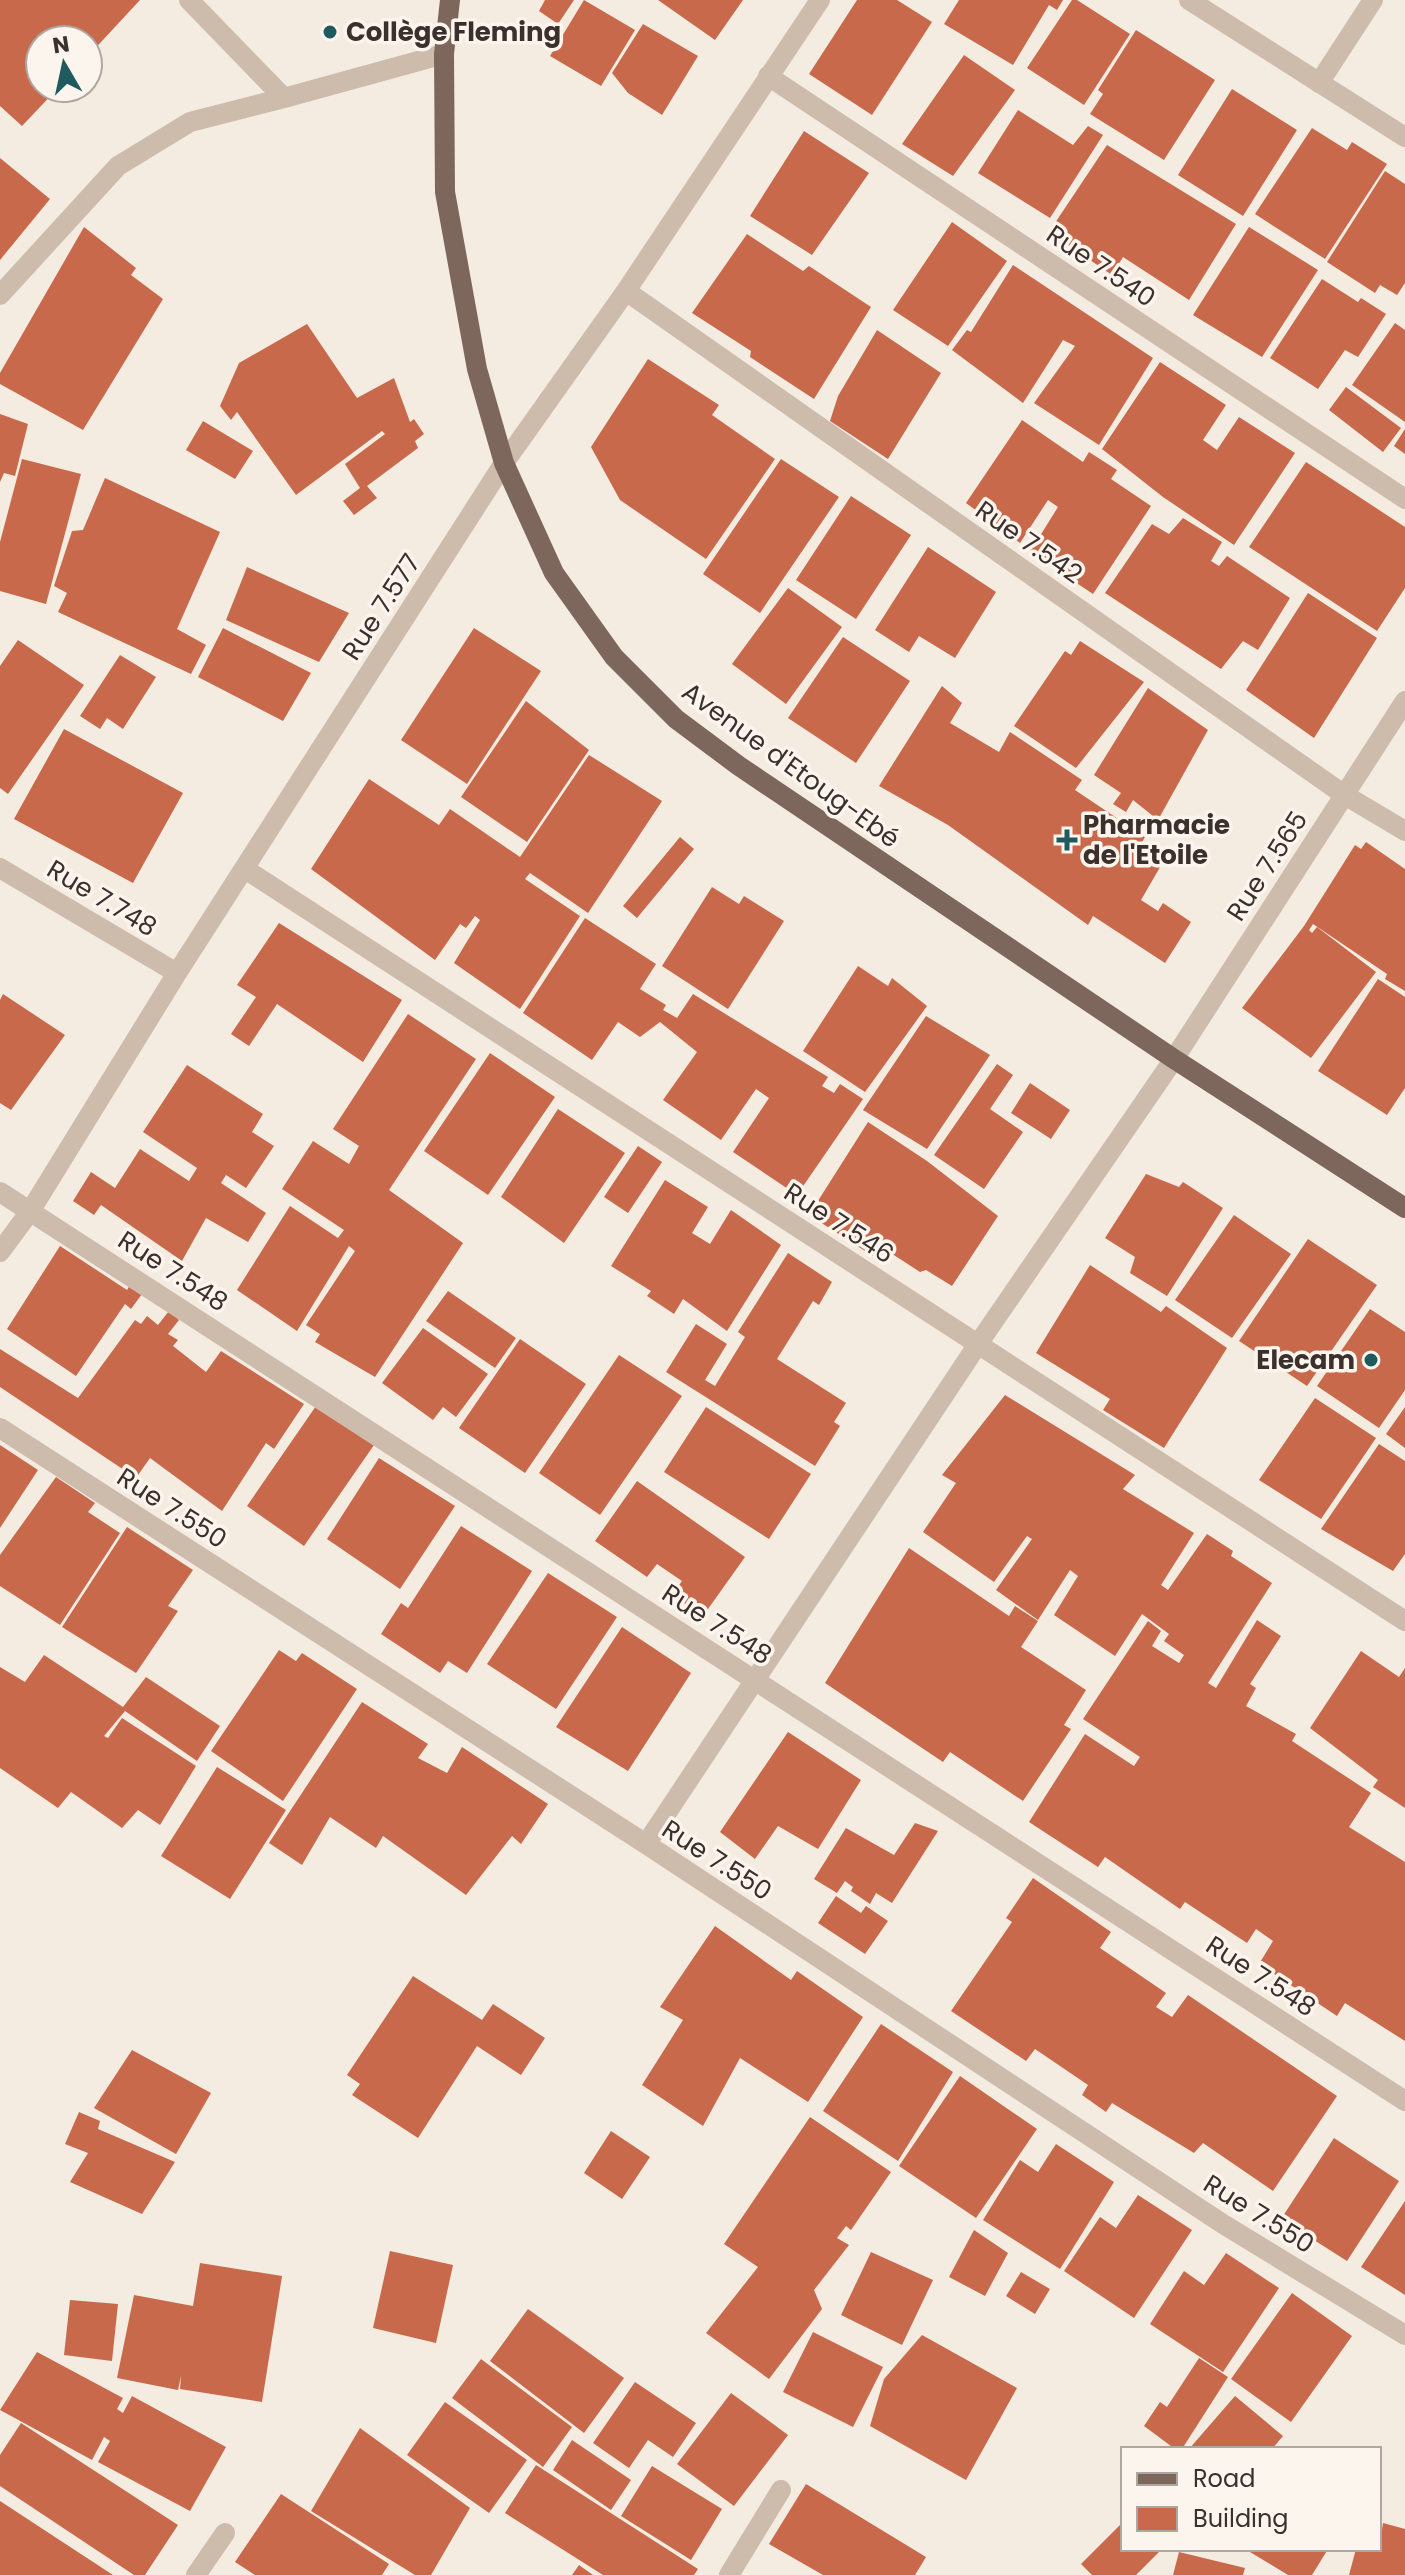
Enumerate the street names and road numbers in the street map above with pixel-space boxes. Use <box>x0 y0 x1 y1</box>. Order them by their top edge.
street label: Rue 7.540 <box>1039 216 1163 316</box>
street label: Rue 7.542 <box>968 492 1090 592</box>
street label: Rue 7.577 <box>333 547 429 667</box>
street label: Avenue d'Etoug-Ebé <box>675 674 907 856</box>
street label: Rue 7.565 <box>1218 804 1316 928</box>
street label: Rue 7.748 <box>40 851 164 945</box>
street label: Rue 7.546 <box>777 1174 901 1272</box>
street label: Rue 7.548 <box>111 1222 235 1320</box>
street label: Rue 7.550 <box>110 1459 234 1557</box>
street label: Rue 7.548 <box>655 1575 779 1673</box>
street label: Rue 7.550 <box>655 1811 779 1909</box>
street label: Rue 7.548 <box>1199 1927 1323 2025</box>
street label: Rue 7.550 <box>1197 2166 1321 2262</box>

